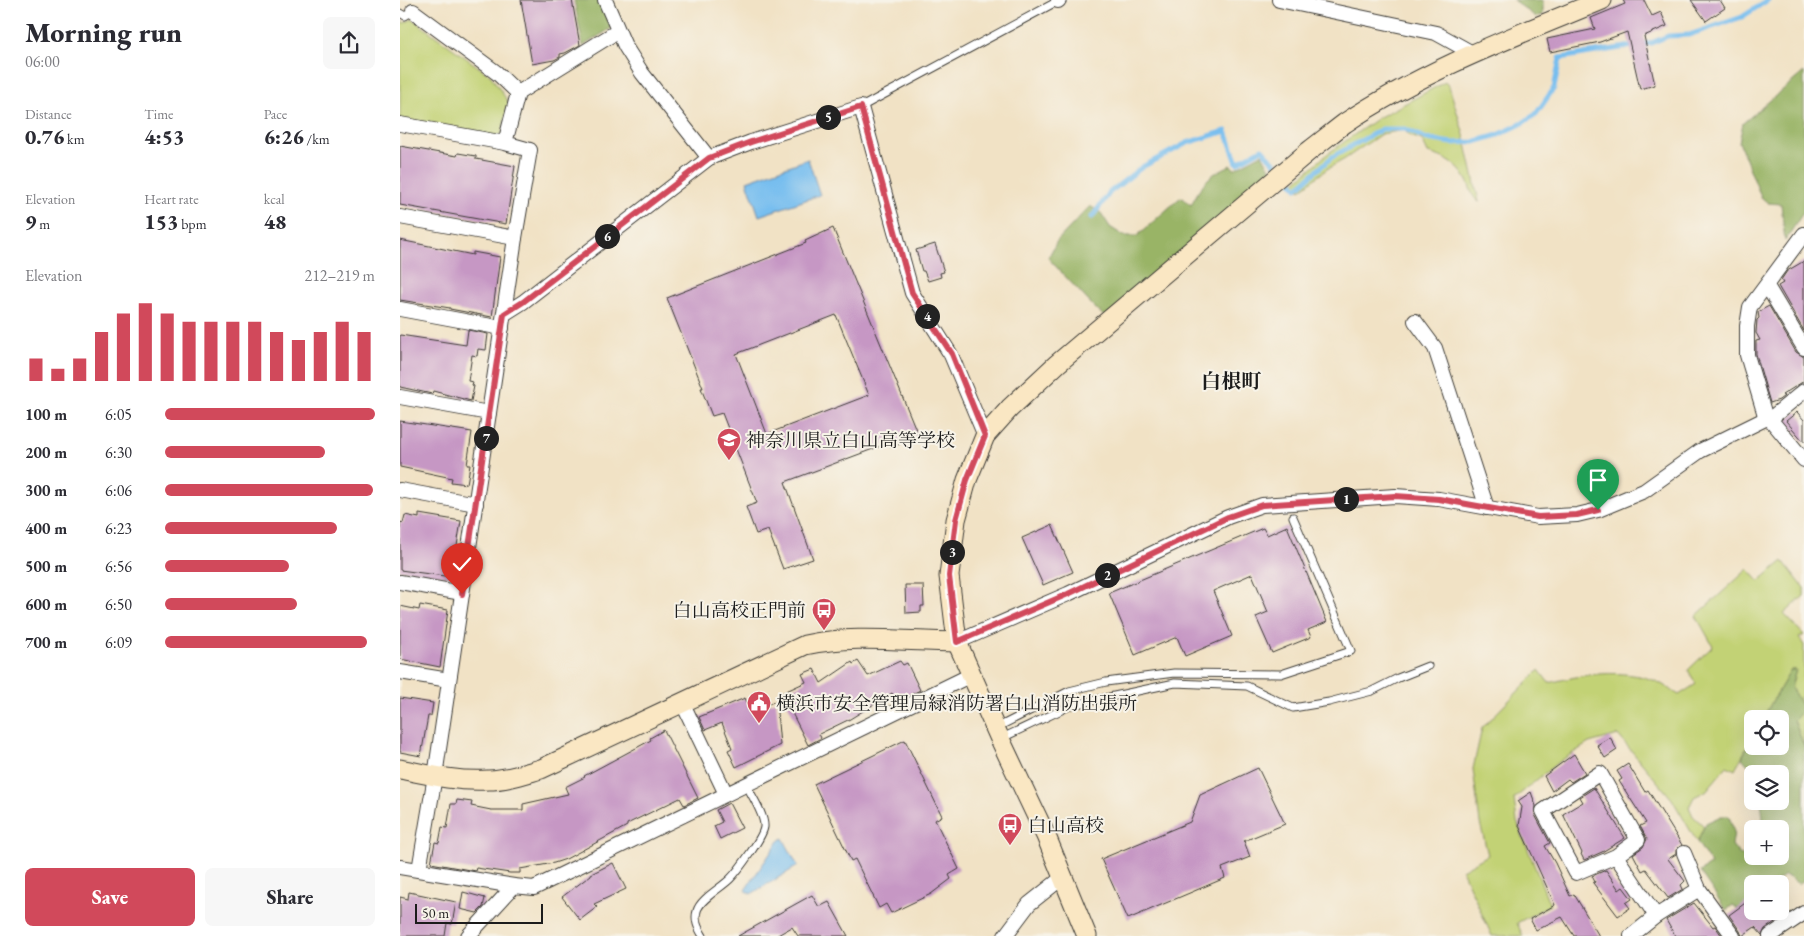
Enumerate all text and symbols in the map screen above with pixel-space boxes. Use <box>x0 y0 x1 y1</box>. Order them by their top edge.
text: Morning run <box>25 14 182 50</box>
button: share <box>323 17 375 69</box>
text: 06:00 <box>25 51 60 72</box>
pin: 5 <box>816 104 840 130</box>
text: Distance <box>25 105 72 123</box>
text: Time <box>144 105 174 123</box>
text: Pace <box>264 105 287 123</box>
text: 5 <box>825 108 832 126</box>
text: 0.76 <box>25 123 64 150</box>
text: 4:53 <box>144 123 184 150</box>
text: 6:26 <box>264 123 304 150</box>
text: km <box>64 130 85 148</box>
text: /km <box>304 130 330 148</box>
text: Elevation <box>25 190 75 208</box>
text: Heart rate <box>144 190 199 208</box>
text: kcal <box>264 190 285 208</box>
text: 9 <box>25 208 36 235</box>
text: 153 <box>144 208 178 235</box>
text: 48 <box>264 208 286 235</box>
text: m <box>36 215 50 233</box>
text: bpm <box>178 215 207 233</box>
pin: 6 <box>594 224 620 248</box>
text: 6 <box>604 227 611 245</box>
text: Elevation <box>25 265 83 286</box>
text: 212–219 m <box>304 265 375 286</box>
pin: 4 <box>914 304 940 328</box>
text: 4 <box>924 307 931 325</box>
district label: 白根町 <box>1201 368 1262 394</box>
text: 100 m <box>25 404 67 425</box>
text: 6:05 <box>105 404 132 425</box>
pin: 7 <box>474 426 498 450</box>
school or university icon: 神奈川県立白山高等学校 <box>716 427 742 461</box>
place label: 神奈川県立白山高等学校 <box>746 428 955 453</box>
text: 7 <box>483 429 490 447</box>
text: 200 m <box>25 442 67 463</box>
text: 6:30 <box>105 442 132 463</box>
pin <box>1577 459 1619 510</box>
icon: arrive <box>1584 466 1612 494</box>
text: 300 m <box>25 480 67 501</box>
text: 6:06 <box>105 480 132 501</box>
pin: 1 <box>1334 486 1358 512</box>
text: 1 <box>1343 490 1350 508</box>
text: 400 m <box>25 518 67 539</box>
text: 6:23 <box>105 518 132 539</box>
pin: 3 <box>940 540 964 564</box>
pin <box>441 543 483 594</box>
text: 3 <box>949 543 956 561</box>
icon: check <box>448 550 476 578</box>
text: 500 m <box>25 556 67 577</box>
text: 6:56 <box>105 556 132 577</box>
pin: 2 <box>1094 562 1120 588</box>
text: 2 <box>1104 566 1111 584</box>
text: 600 m <box>25 594 67 615</box>
text: 6:50 <box>105 594 132 615</box>
bus stop icon: 白山高校正門前 <box>811 597 837 631</box>
place label: 白山高校正門前 <box>673 598 806 623</box>
text: 700 m <box>25 632 67 653</box>
text: 6:09 <box>105 632 132 653</box>
public building icon: 横浜市安全管理局緑消防署白山消防出張所 <box>746 690 772 724</box>
place label: 横浜市安全管理局緑消防署白山消防出張所 <box>776 691 1137 716</box>
map controls <box>1744 710 1789 920</box>
button: locate <box>1744 710 1789 755</box>
button: layers <box>1744 765 1789 810</box>
bus stop icon: 白山高校 <box>997 812 1023 846</box>
place label: 白山高校 <box>1028 813 1104 838</box>
button: + <box>1744 820 1789 865</box>
button: Save <box>25 868 195 926</box>
button: Share <box>205 868 375 926</box>
button: − <box>1744 875 1789 920</box>
scale bar <box>415 901 542 924</box>
text: 50 m <box>422 904 449 922</box>

